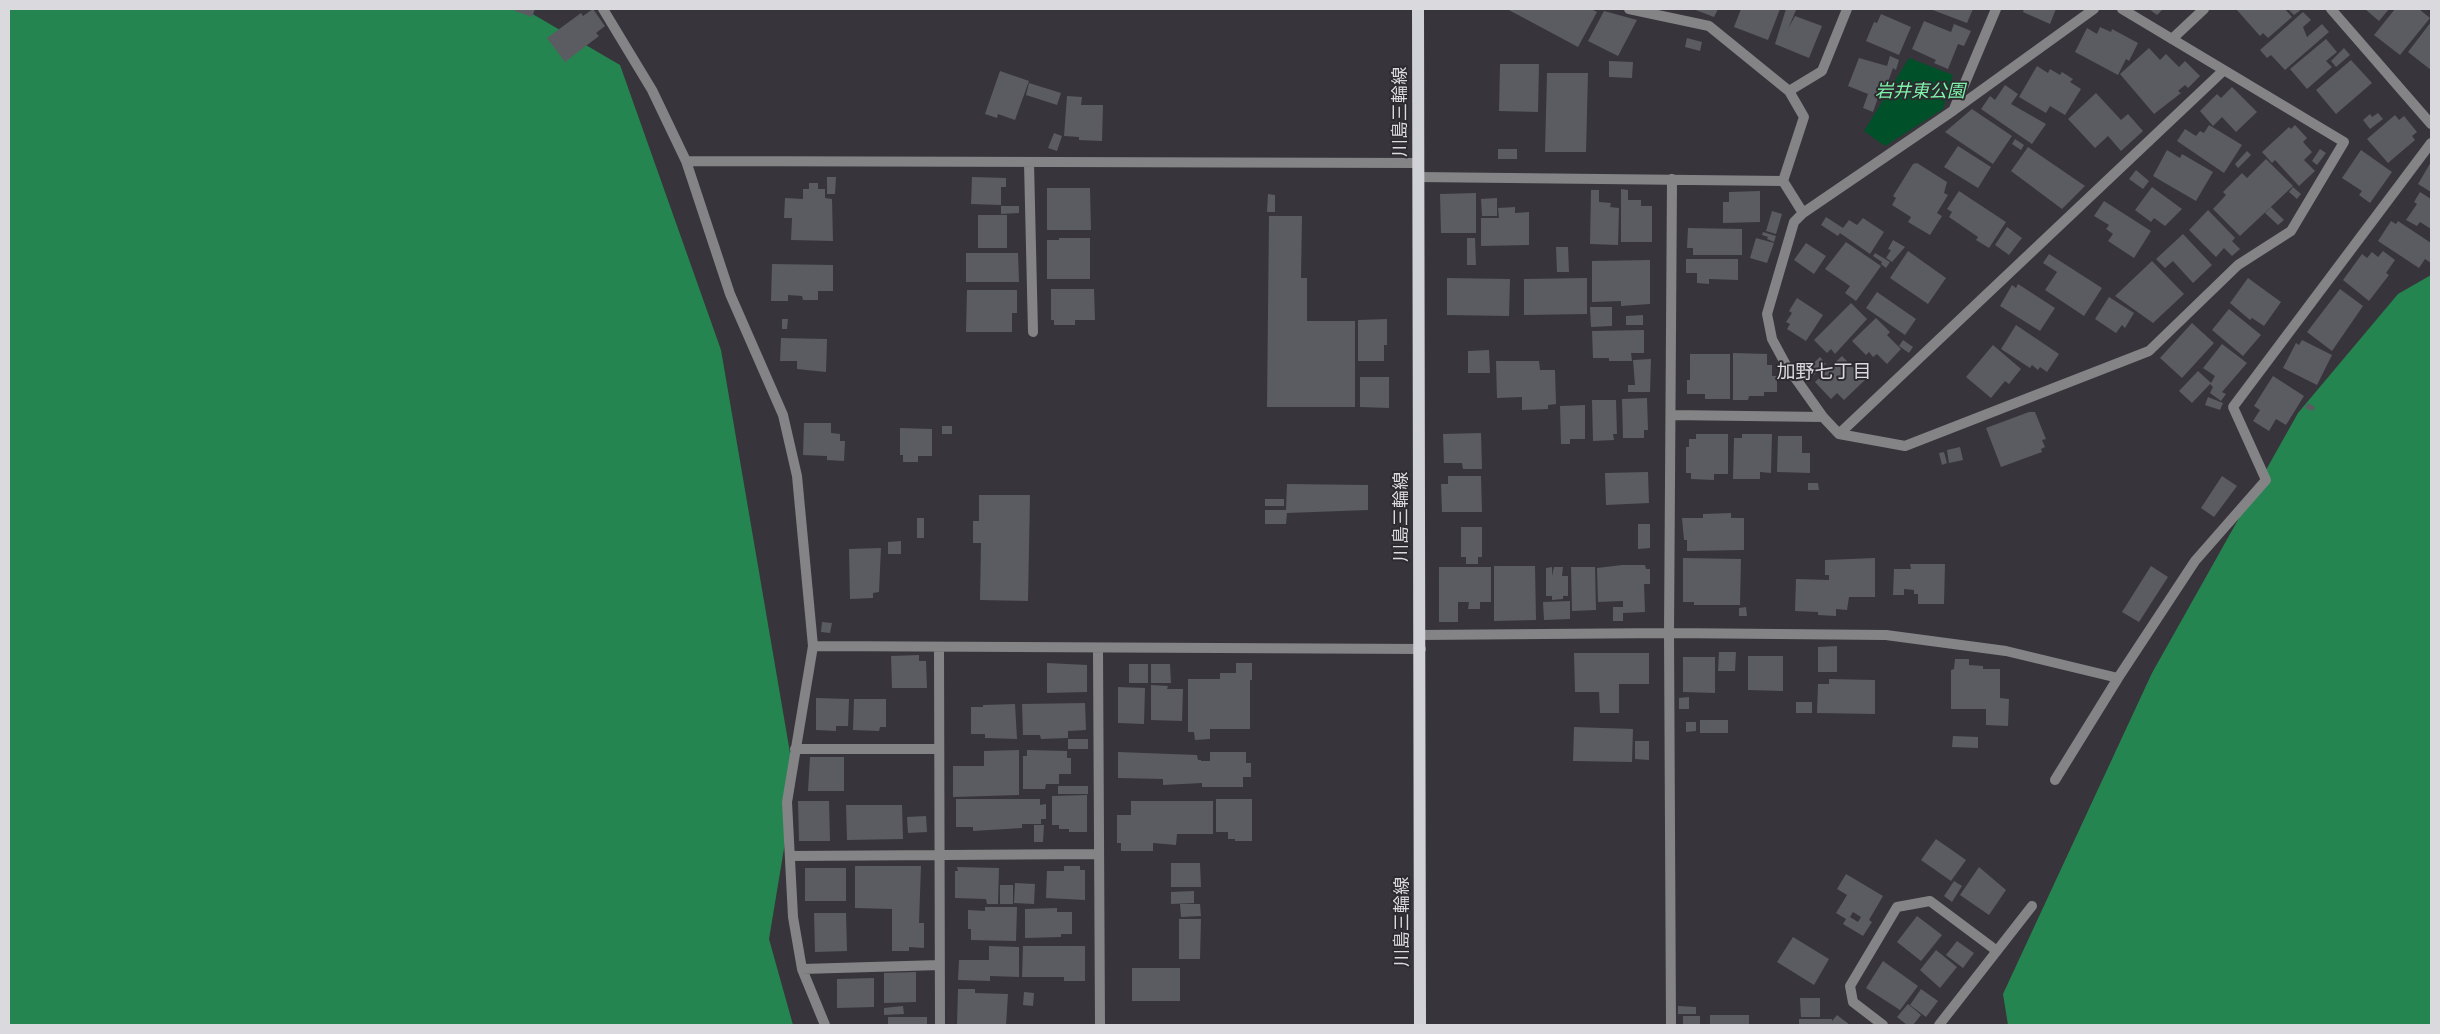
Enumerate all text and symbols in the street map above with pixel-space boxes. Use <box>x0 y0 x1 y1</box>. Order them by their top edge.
street label: 川島三輪線 <box>1390 67 1412 157</box>
park label: 岩井東公園 <box>1875 81 1965 103</box>
district label: 加野七丁目 <box>1777 362 1871 384</box>
street label: 川島三輪線 <box>1391 472 1413 562</box>
street label: 川島三輪線 <box>1392 877 1414 967</box>

